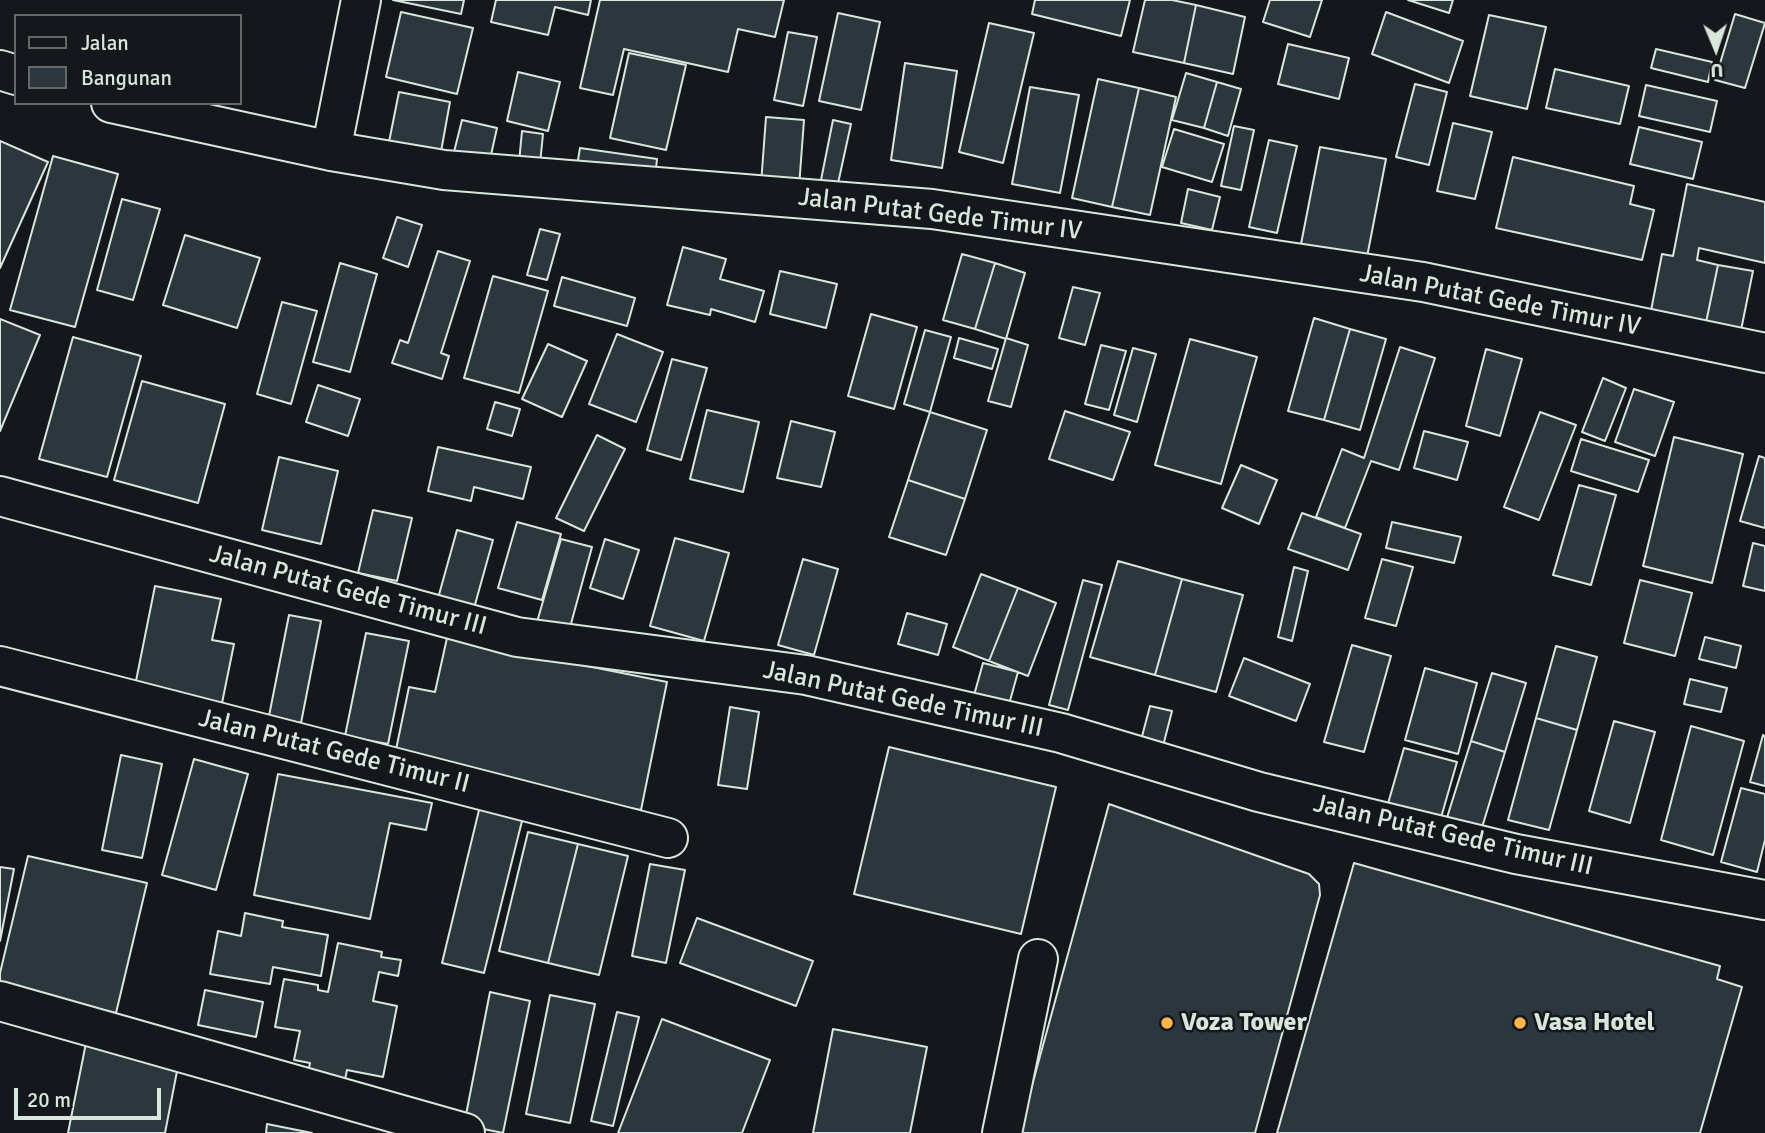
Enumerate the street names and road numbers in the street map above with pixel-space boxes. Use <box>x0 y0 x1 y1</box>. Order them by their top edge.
street label: Jalan Putat Gede Timur IV <box>797 182 1083 248</box>
street label: Jalan Putat Gede Timur IV <box>1357 258 1643 344</box>
street label: Jalan Putat Gede Timur III <box>206 539 490 643</box>
street label: Jalan Putat Gede Timur III <box>760 655 1046 745</box>
street label: Jalan Putat Gede Timur II <box>195 703 473 801</box>
street label: Jalan Putat Gede Timur III <box>1310 789 1596 883</box>

